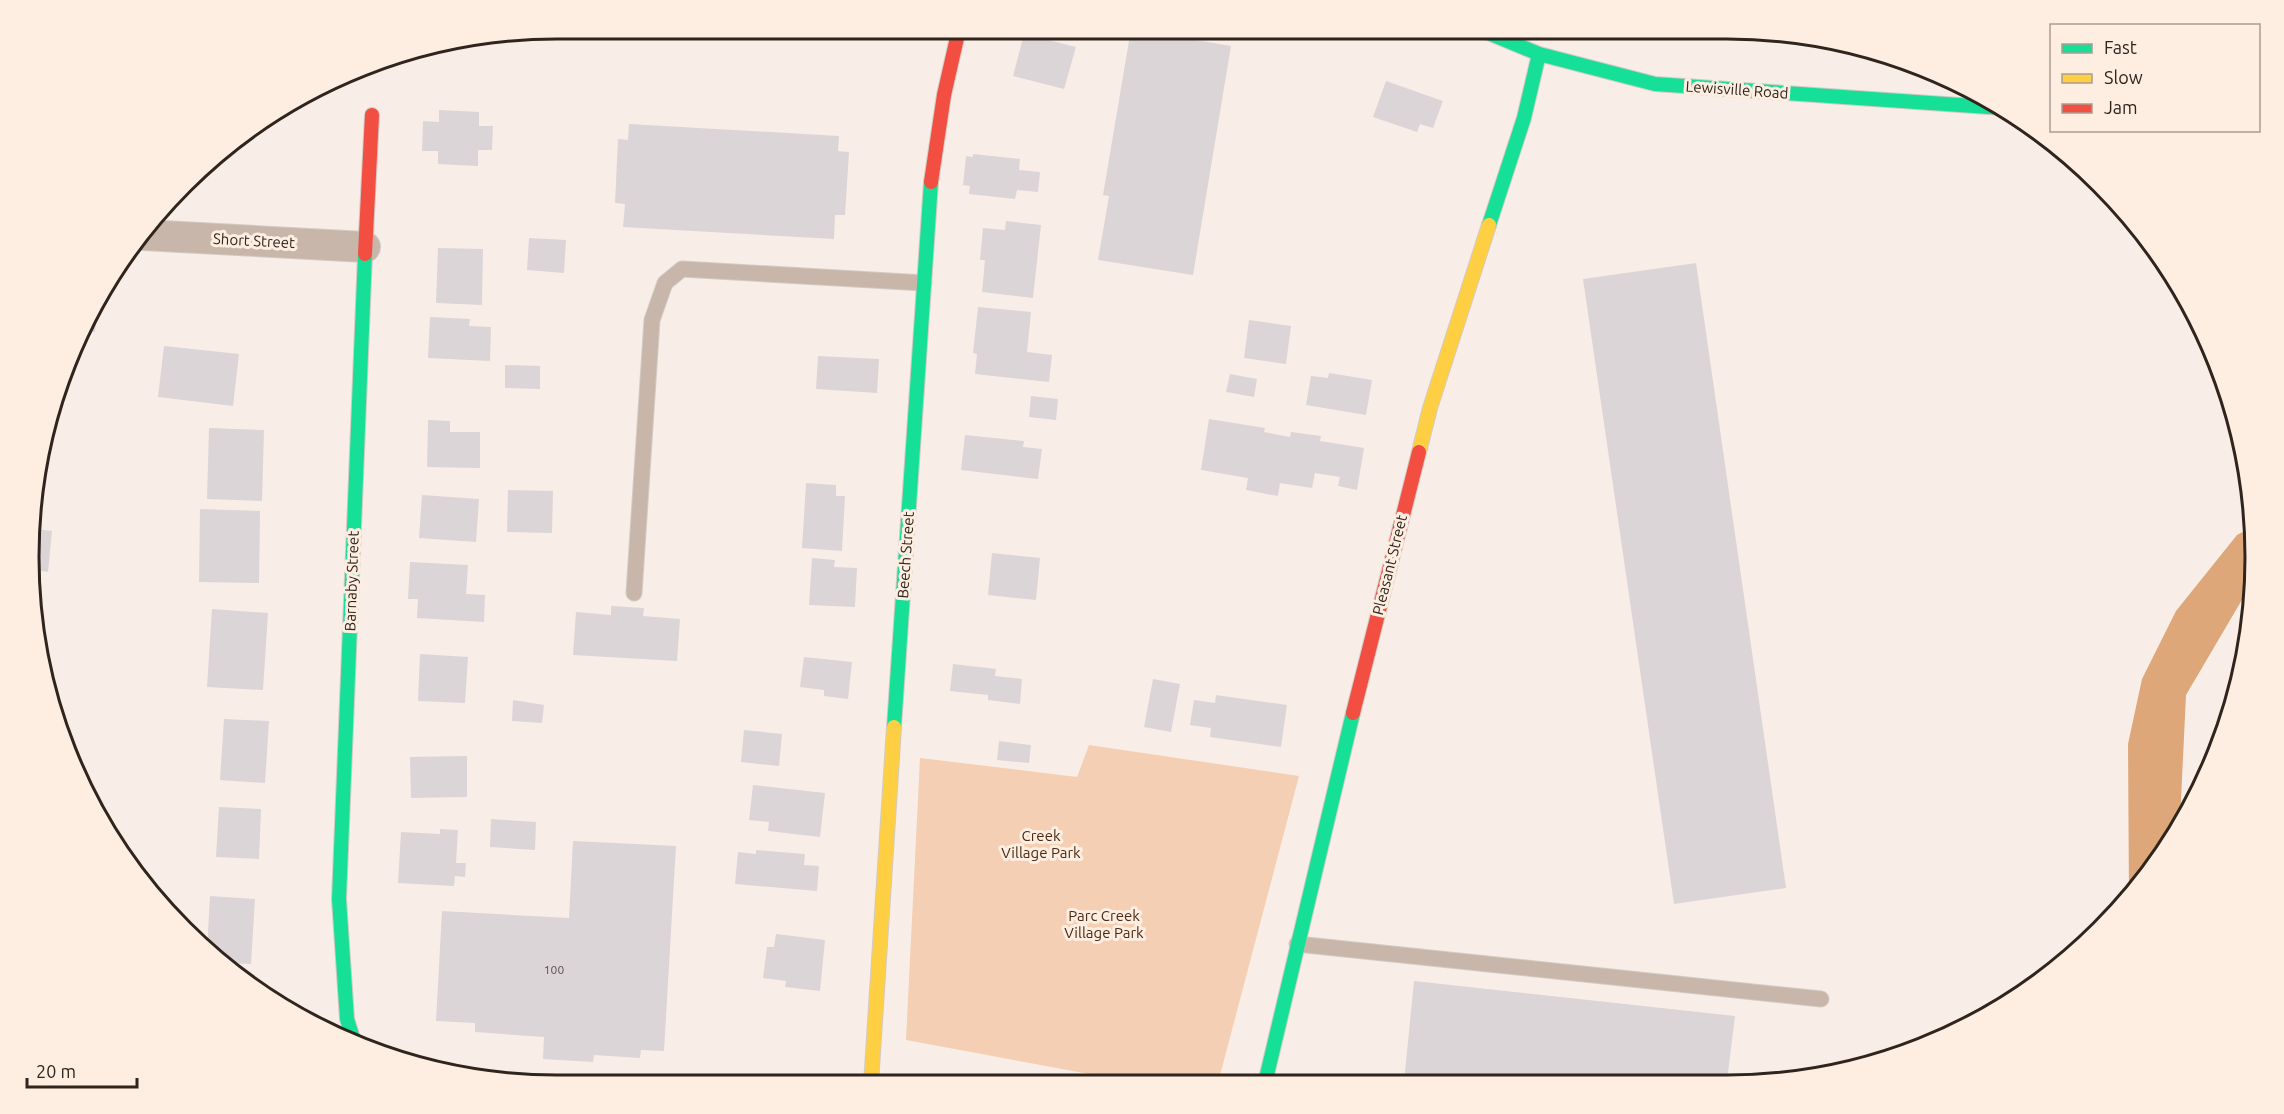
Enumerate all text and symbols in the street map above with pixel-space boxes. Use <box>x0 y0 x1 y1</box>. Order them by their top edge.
legend <box>2050 24 2260 132</box>
text: Fast <box>2104 37 2137 57</box>
text: Slow <box>2104 67 2143 87</box>
street label: Lewisville Road <box>1685 77 1789 102</box>
text: Jam <box>2104 97 2138 117</box>
street label: Short Street <box>213 230 296 251</box>
street label: Beech Street <box>894 511 917 599</box>
street label: Pleasant Street <box>1369 513 1410 617</box>
street label: Barnaby Street <box>341 530 362 631</box>
park label: Creek Village Park <box>1001 827 1081 861</box>
park label: Parc Creek Village Park <box>1064 907 1144 941</box>
house number: 100 <box>544 963 564 976</box>
scale bar <box>27 1051 136 1089</box>
text: 20 m <box>36 1061 76 1081</box>

